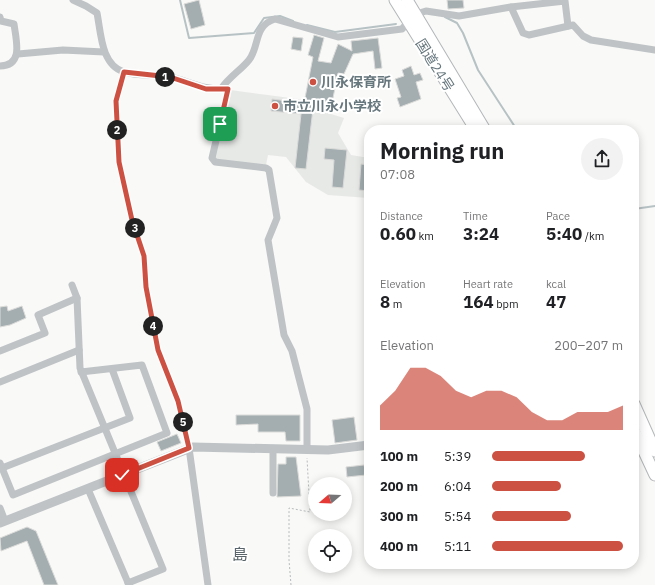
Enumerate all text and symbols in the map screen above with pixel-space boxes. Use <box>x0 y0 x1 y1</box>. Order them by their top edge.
street label: 国道24号 <box>412 35 458 95</box>
pin: 1 <box>155 67 175 87</box>
text: 1 <box>162 70 168 84</box>
place label: 川永保育所 <box>321 73 391 91</box>
marker: 川永保育所 <box>308 77 318 87</box>
place label: 市立川永小学校 <box>283 97 381 115</box>
marker: 市立川永小学校 <box>270 101 280 111</box>
pin <box>203 107 237 141</box>
icon: arrive <box>209 113 231 135</box>
pin: 2 <box>107 120 127 140</box>
text: 2 <box>114 123 120 137</box>
text: Morning run <box>380 136 504 165</box>
button: share <box>581 138 623 180</box>
text: 07:08 <box>380 166 415 183</box>
text: Distance <box>380 209 423 223</box>
text: Time <box>463 209 488 223</box>
text: Pace <box>546 209 570 223</box>
pin: 3 <box>125 218 145 238</box>
text: 3 <box>132 221 138 235</box>
text: 0.60 <box>380 223 416 245</box>
text: 3:24 <box>463 223 499 245</box>
text: 5:40 <box>546 223 582 245</box>
text: km <box>416 229 434 243</box>
text: /km <box>582 229 604 243</box>
text: Elevation <box>380 277 426 291</box>
text: Heart rate <box>463 277 513 291</box>
text: kcal <box>546 277 566 291</box>
text: 8 <box>380 291 390 313</box>
text: 164 <box>463 291 494 313</box>
text: 47 <box>546 291 566 313</box>
text: m <box>390 297 402 311</box>
text: bpm <box>494 297 519 311</box>
pin: 4 <box>143 316 163 336</box>
text: 4 <box>150 319 156 333</box>
text: Elevation <box>380 337 434 354</box>
text: 200–207 m <box>554 337 623 354</box>
pin: 5 <box>173 412 193 432</box>
text: 5 <box>180 415 186 429</box>
text: 100 m <box>380 448 418 465</box>
text: 5:39 <box>444 448 471 465</box>
pin <box>105 458 139 492</box>
icon: check <box>111 464 133 486</box>
north arrow <box>308 477 352 521</box>
map controls <box>308 477 352 573</box>
text: 200 m <box>380 478 418 495</box>
text: 6:04 <box>444 478 471 495</box>
text: 300 m <box>380 508 418 525</box>
text: 5:54 <box>444 508 471 525</box>
button: locate <box>308 529 352 573</box>
text: 400 m <box>380 538 418 555</box>
text: 5:11 <box>444 538 471 555</box>
district label: 島 <box>232 544 248 564</box>

